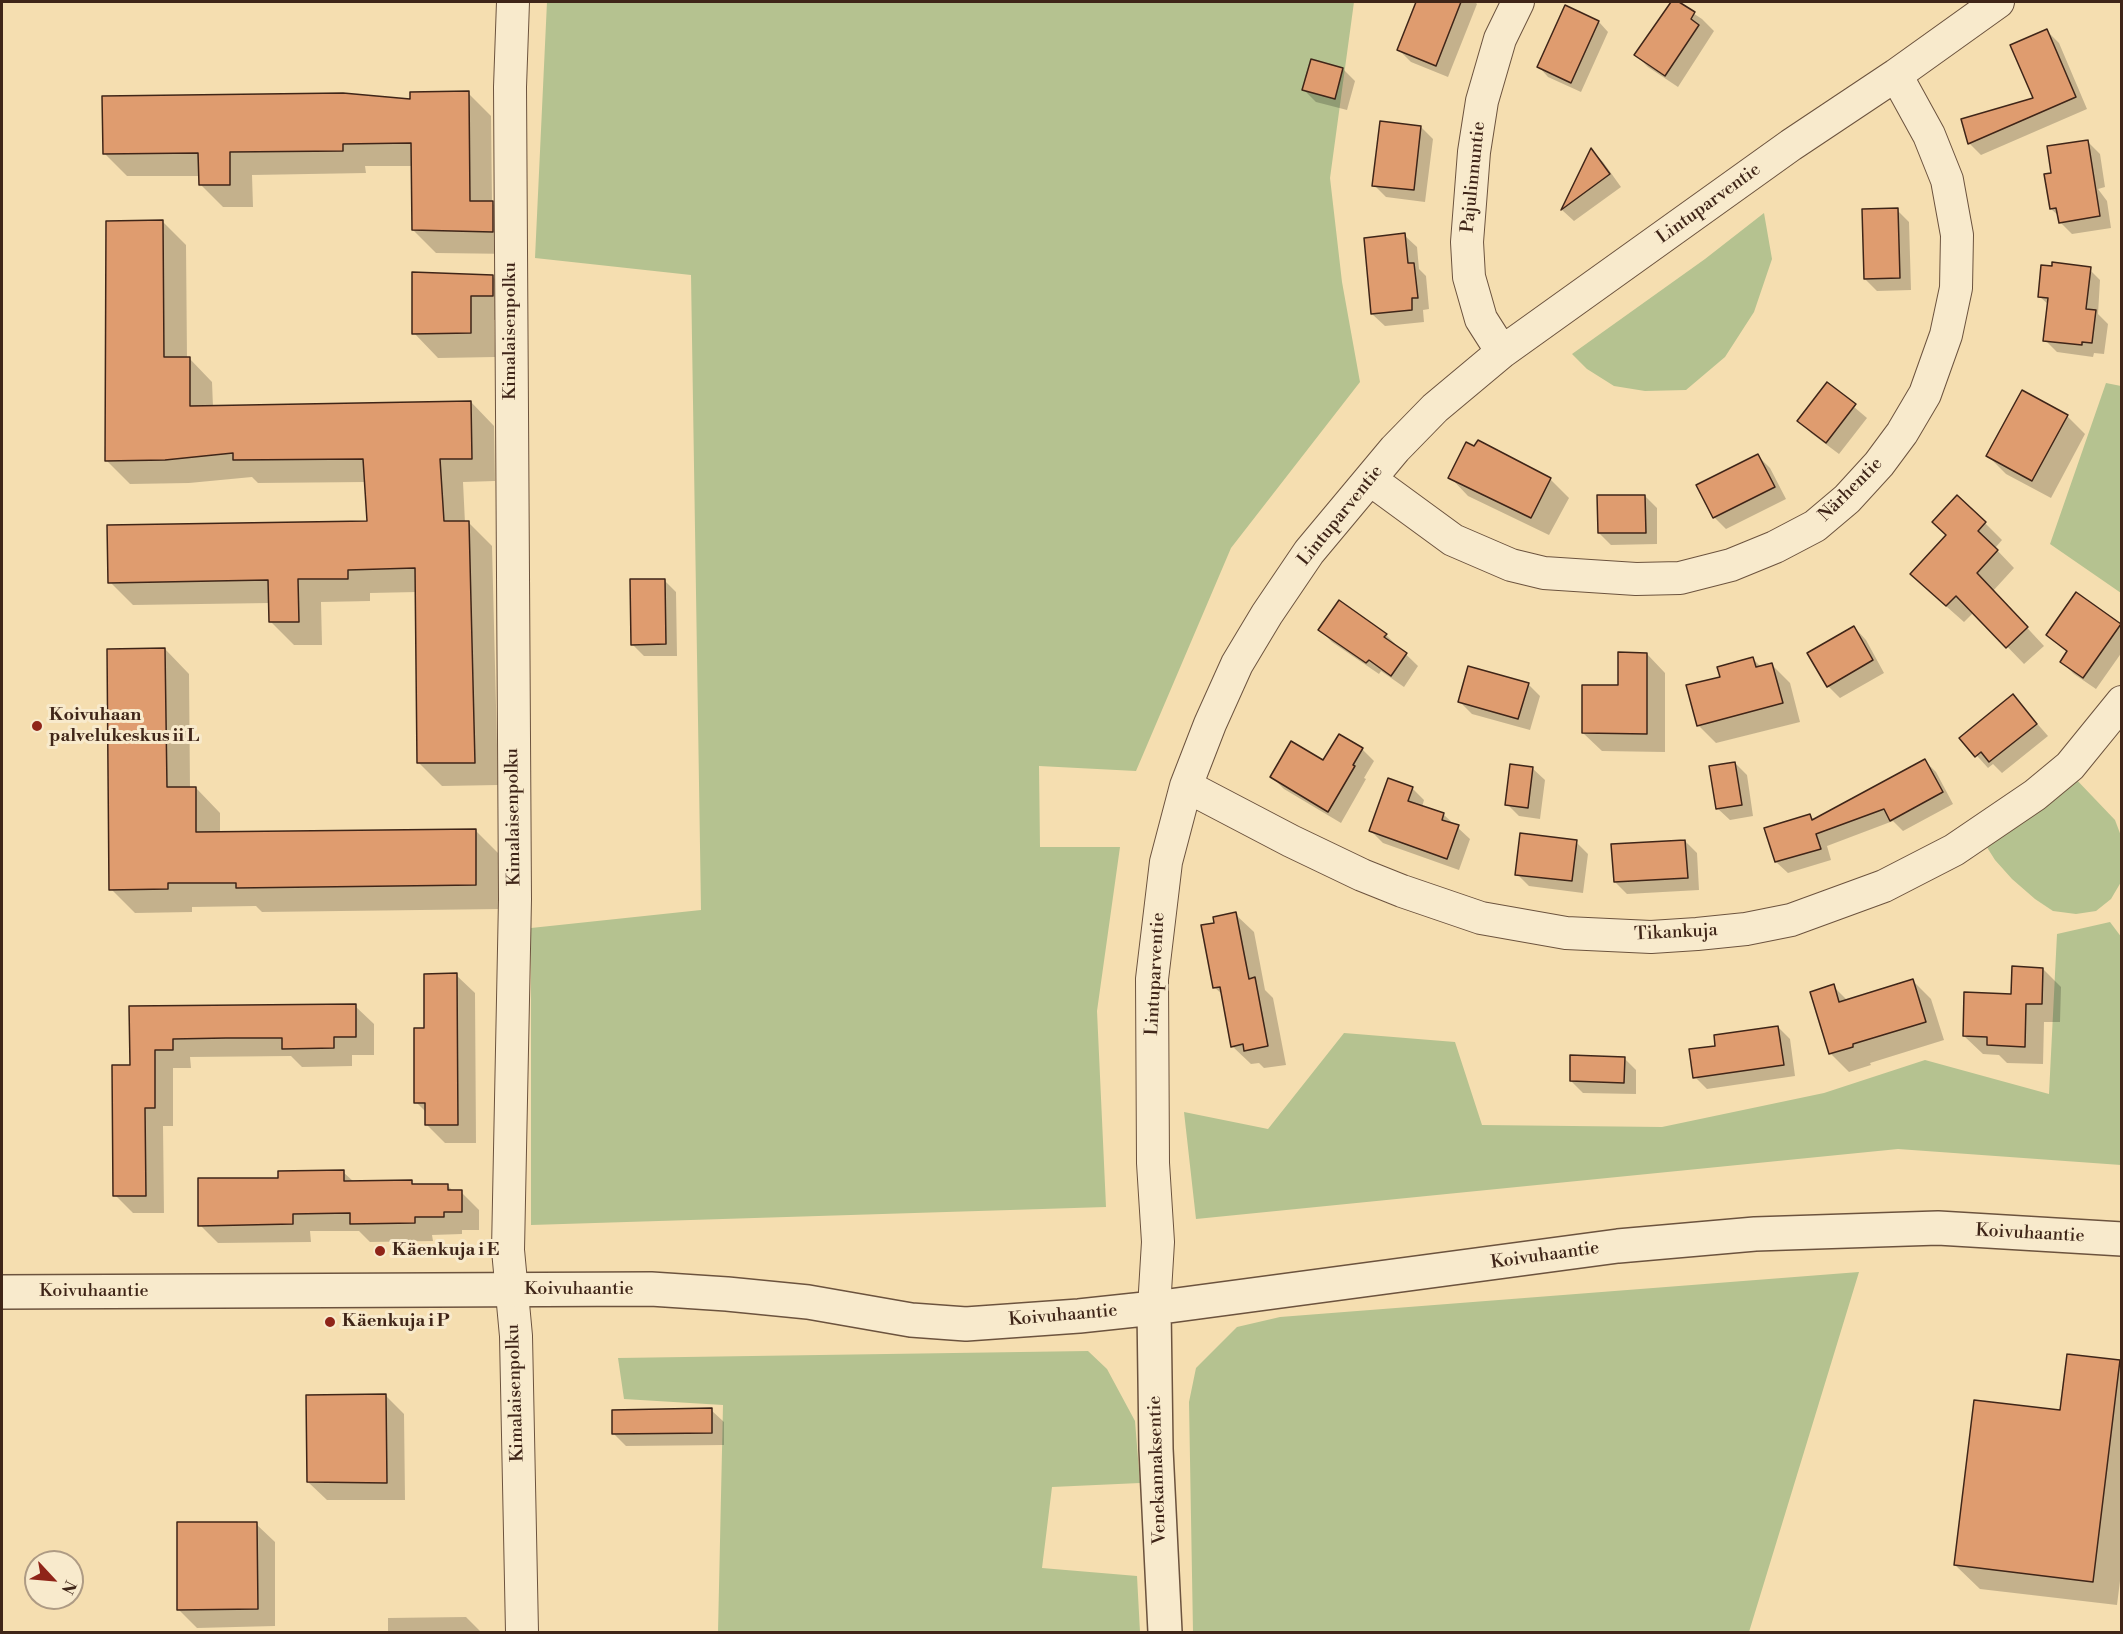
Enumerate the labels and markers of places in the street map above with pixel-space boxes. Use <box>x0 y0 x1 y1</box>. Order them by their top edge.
place label: Koivuhaan palvelukeskus ii L <box>49 705 199 748</box>
marker: Koivuhaan palvelukeskus ii L <box>30 719 44 733</box>
place label: Käenkuja i E <box>392 1240 499 1262</box>
marker: Käenkuja i E <box>373 1244 387 1258</box>
place label: Käenkuja i P <box>342 1311 449 1333</box>
marker: Käenkuja i P <box>323 1315 337 1329</box>

